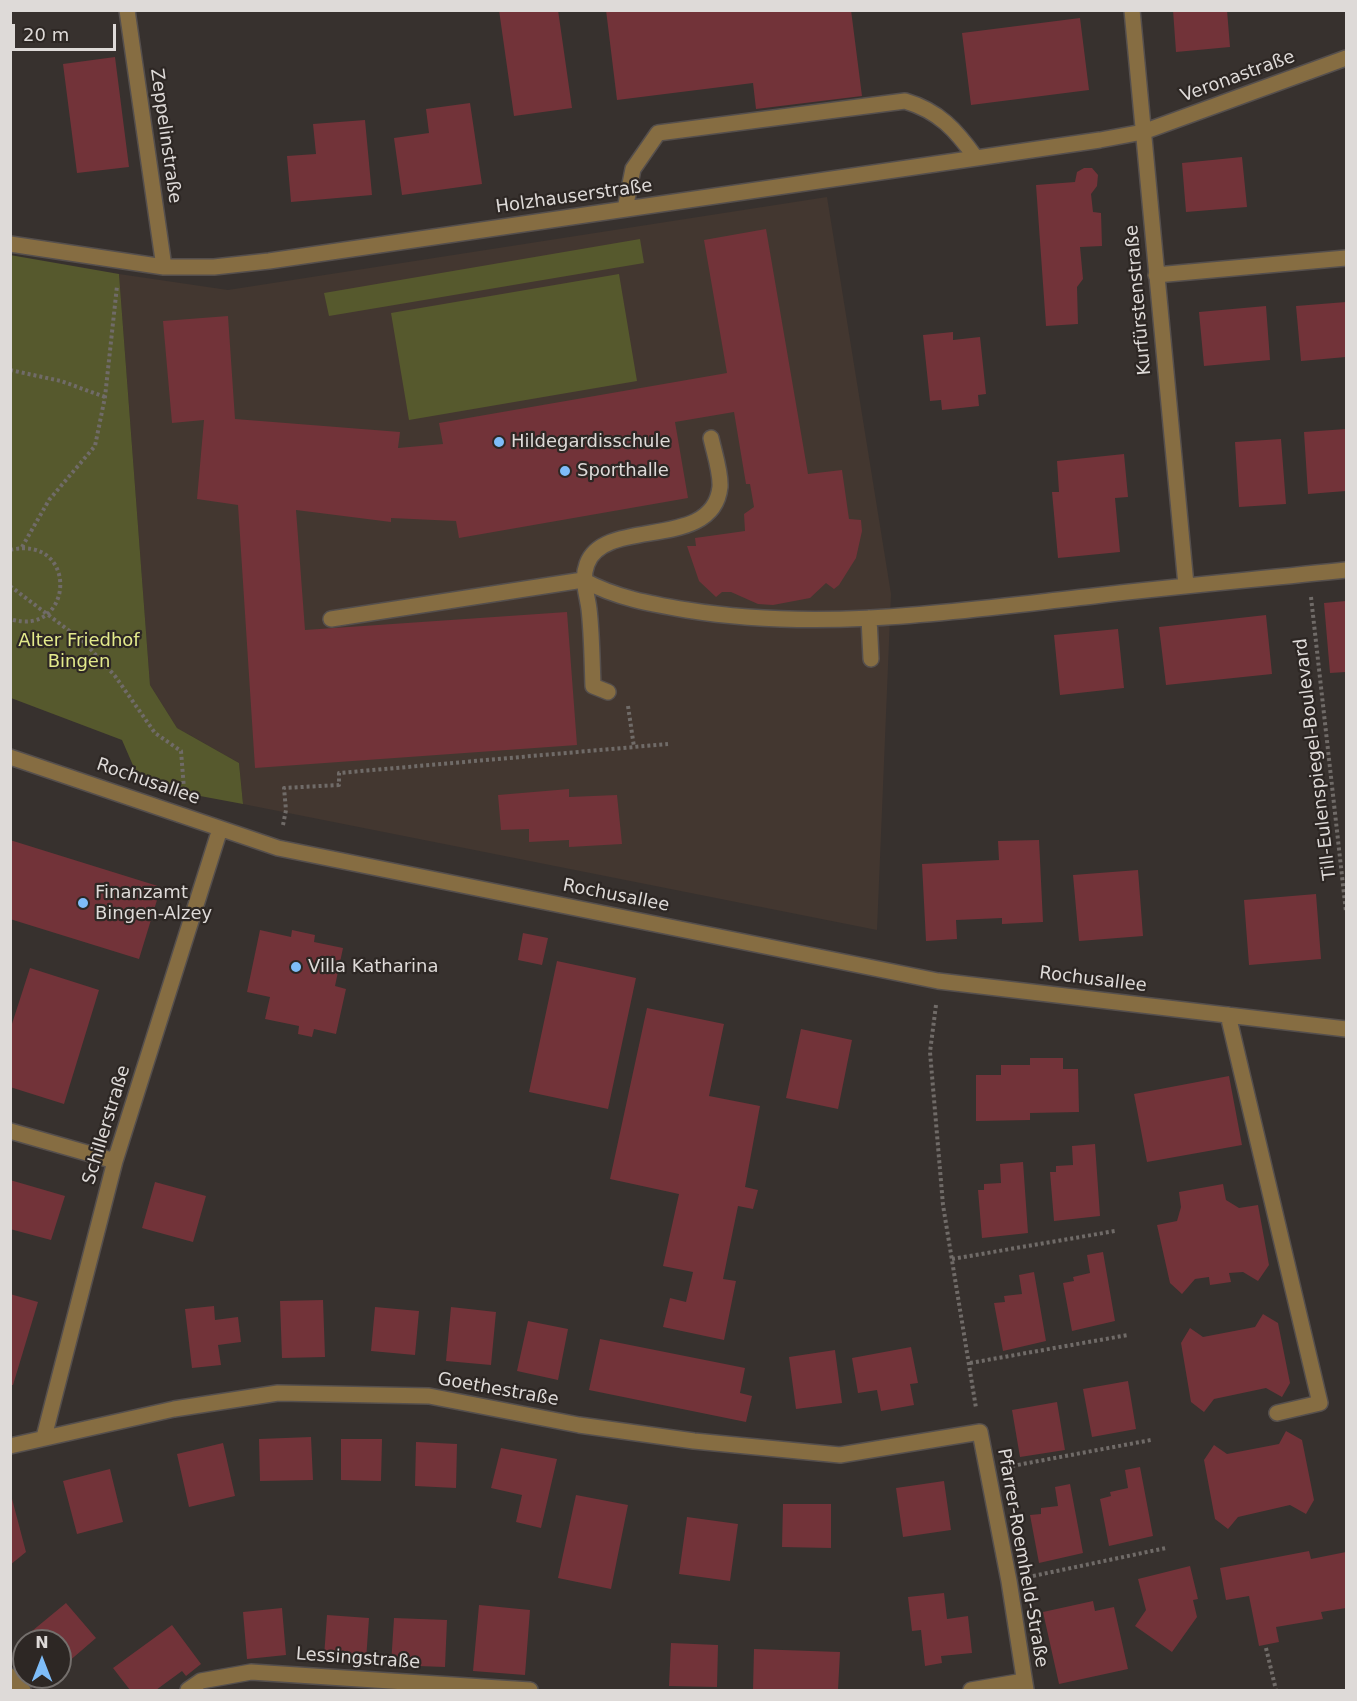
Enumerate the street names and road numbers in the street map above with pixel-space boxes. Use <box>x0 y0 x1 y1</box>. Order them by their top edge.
street label: Veronastraße <box>1178 46 1298 108</box>
street label: Zeppelinstraße <box>145 67 185 205</box>
street label: Holzhauserstraße <box>494 175 654 219</box>
street label: Kurfürstenstraße <box>1122 224 1156 376</box>
street label: Till-Eulenspiegel-Boulevard <box>1290 637 1342 881</box>
street label: Rochusallee <box>93 754 203 810</box>
street label: Rochusallee <box>561 875 671 917</box>
street label: Rochusallee <box>1038 963 1148 997</box>
street label: Schillerstraße <box>79 1063 135 1187</box>
street label: Goethestraße <box>436 1369 560 1411</box>
street label: Pfarrer-Roemheld-Straße <box>992 1447 1052 1669</box>
street label: Lessingstraße <box>295 1644 421 1674</box>

